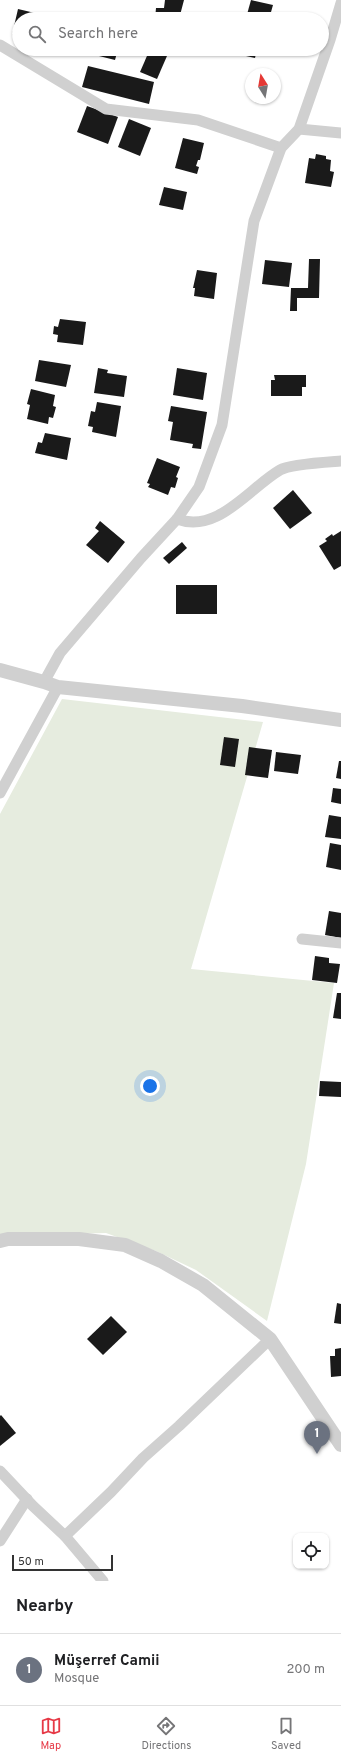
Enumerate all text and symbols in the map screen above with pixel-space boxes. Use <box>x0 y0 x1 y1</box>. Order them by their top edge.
search box <box>12 12 329 56</box>
icon: search <box>26 23 48 45</box>
text: Search here <box>58 25 138 44</box>
north arrow <box>245 68 281 104</box>
your location <box>140 1076 160 1096</box>
pin: 1 <box>304 1421 330 1454</box>
map controls <box>293 1533 329 1569</box>
button: locate <box>293 1533 329 1569</box>
scale bar <box>12 1553 113 1572</box>
text: 50 m <box>18 1555 44 1569</box>
text: Nearby <box>16 1596 73 1618</box>
text: Müşerref Camii <box>54 1652 160 1671</box>
text: 1 <box>26 1662 32 1678</box>
text: 200 m <box>286 1662 325 1678</box>
text: Mosque <box>54 1671 99 1687</box>
tab: Map <box>40 1715 62 1753</box>
tab: Directions <box>141 1715 191 1753</box>
tab: Saved <box>271 1715 301 1753</box>

